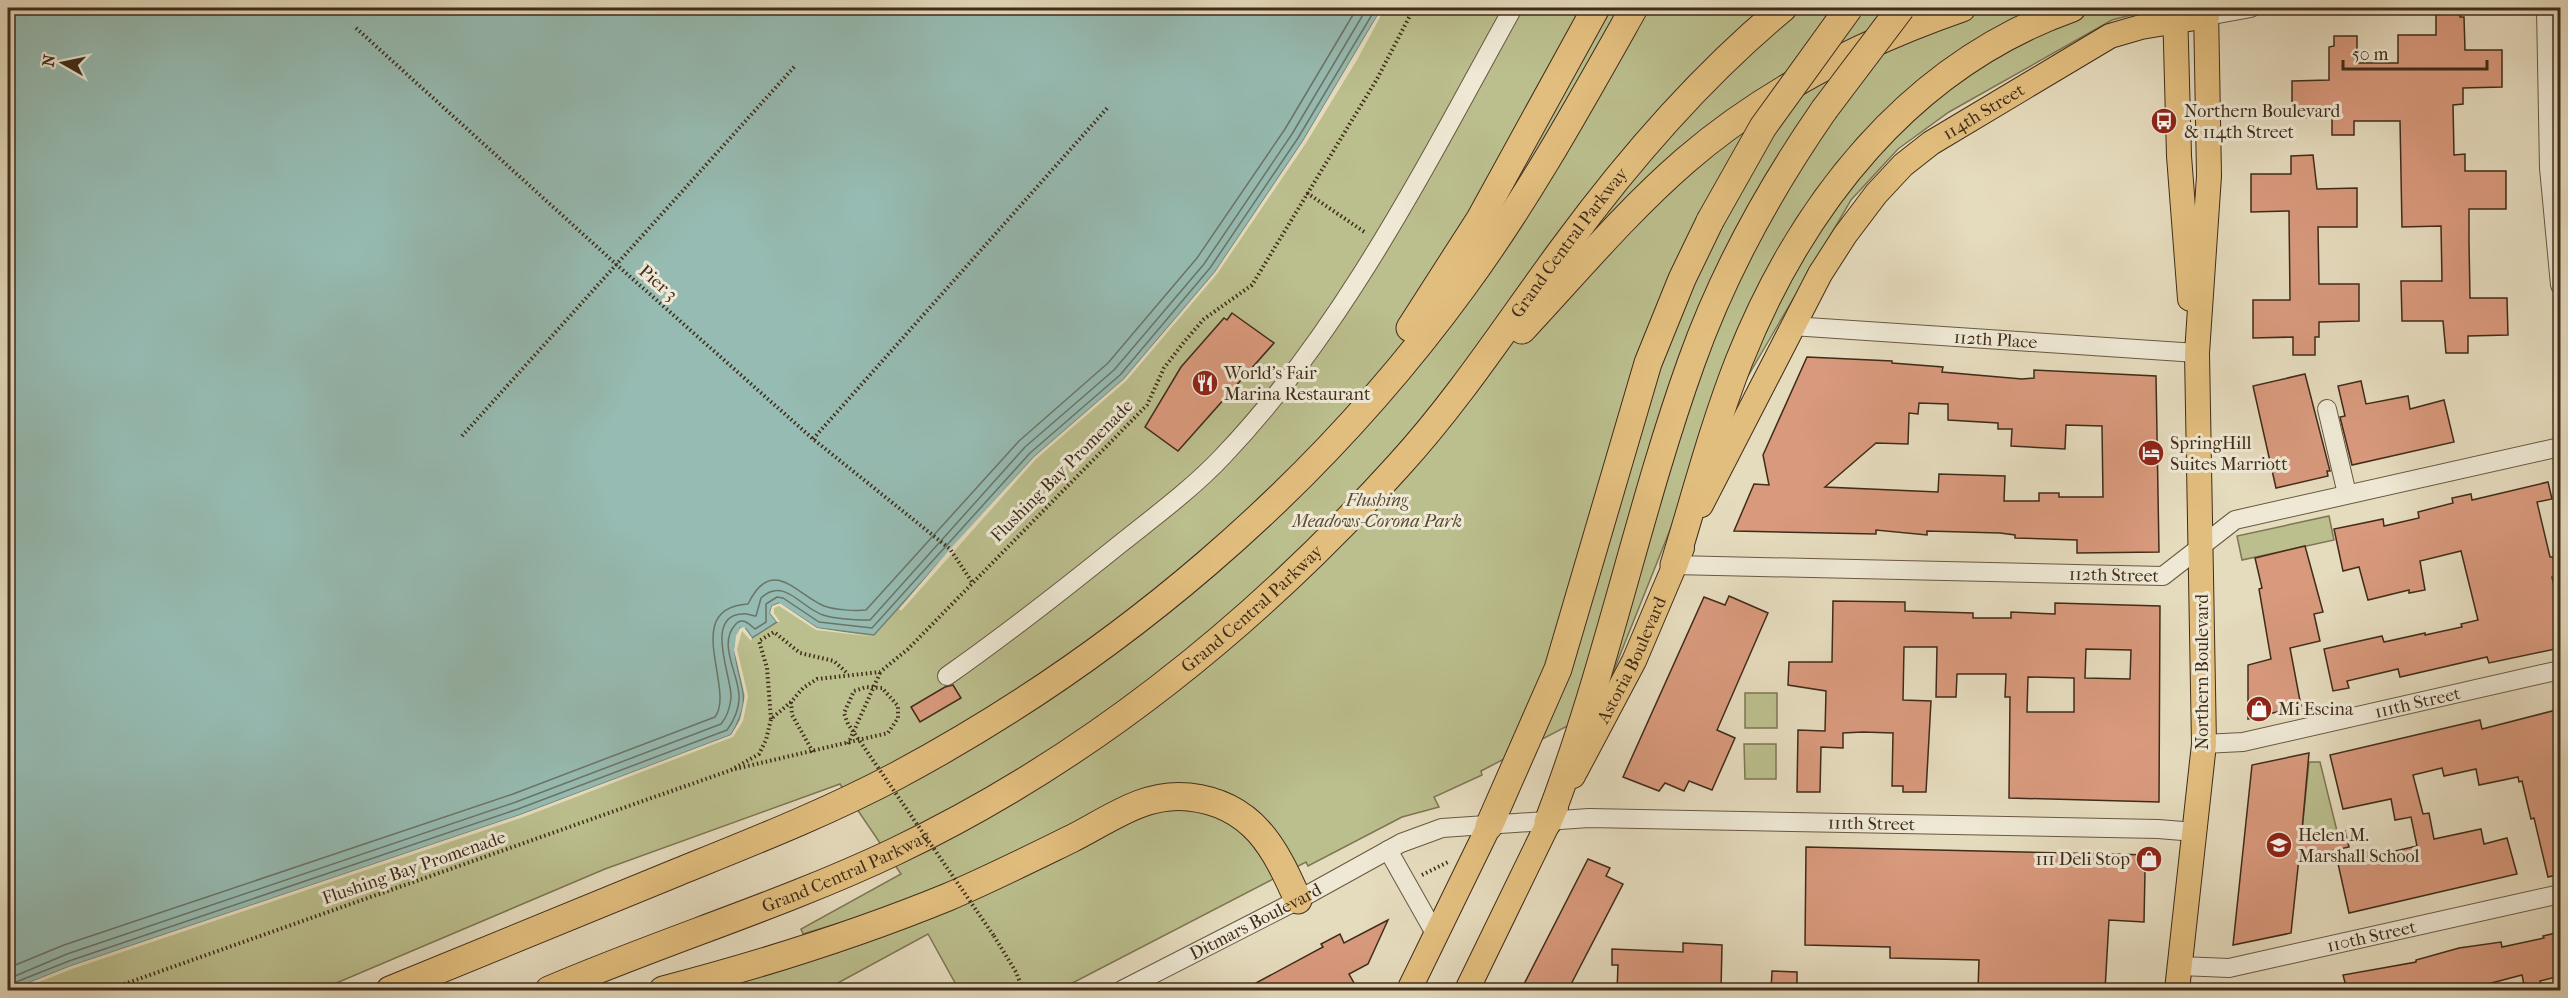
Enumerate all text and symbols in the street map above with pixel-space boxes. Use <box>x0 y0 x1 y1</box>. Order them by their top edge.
north arrow <box>33 33 93 93</box>
scale bar <box>2343 33 2487 71</box>
text: 50 m <box>2352 44 2389 65</box>
text: N <box>38 52 59 68</box>
street label: 114th Street <box>1939 79 2029 144</box>
place label: Northern Boulevard & 114th Street <box>2184 101 2340 143</box>
bus stop icon: Northern Boulevard & 114th Street <box>2149 106 2179 136</box>
street label: Grand Central Parkway <box>1506 162 1633 322</box>
street label: Pier 3 <box>635 261 681 305</box>
street label: 112th Place <box>1953 326 2038 353</box>
place label: World's Fair Marina Restaurant <box>1223 363 1371 405</box>
restaurant icon: World's Fair Marina Restaurant <box>1190 368 1220 398</box>
street label: Flushing Bay Promenade <box>986 395 1138 547</box>
place label: SpringHill Suites Marriott <box>2170 433 2288 475</box>
hotel icon: SpringHill Suites Marriott <box>2136 438 2166 468</box>
park label: Flushing Meadows-Corona Park <box>1290 490 1462 532</box>
street label: Grand Central Parkway <box>1177 539 1328 677</box>
street label: 112th Street <box>2069 563 2160 586</box>
street label: Astoria Boulevard <box>1592 593 1671 728</box>
street label: Northern Boulevard <box>2192 594 2213 750</box>
street label: 111th Street <box>2373 682 2463 722</box>
shop icon: Mi Escina <box>2244 694 2274 724</box>
place label: Mi Escina <box>2278 699 2354 720</box>
street label: 111th Street <box>1828 812 1916 835</box>
street label: Grand Central Parkway <box>759 825 935 917</box>
place label: Helen M. Marshall School <box>2298 825 2420 867</box>
street label: Flushing Bay Promenade <box>319 827 509 909</box>
school or university icon: Helen M. Marshall School <box>2264 830 2294 860</box>
shop icon: 111 Deli Stop <box>2134 844 2164 874</box>
place label: 111 Deli Stop <box>2036 849 2130 870</box>
street label: Ditmars Boulevard <box>1186 879 1325 964</box>
street label: 110th Street <box>2325 916 2419 956</box>

